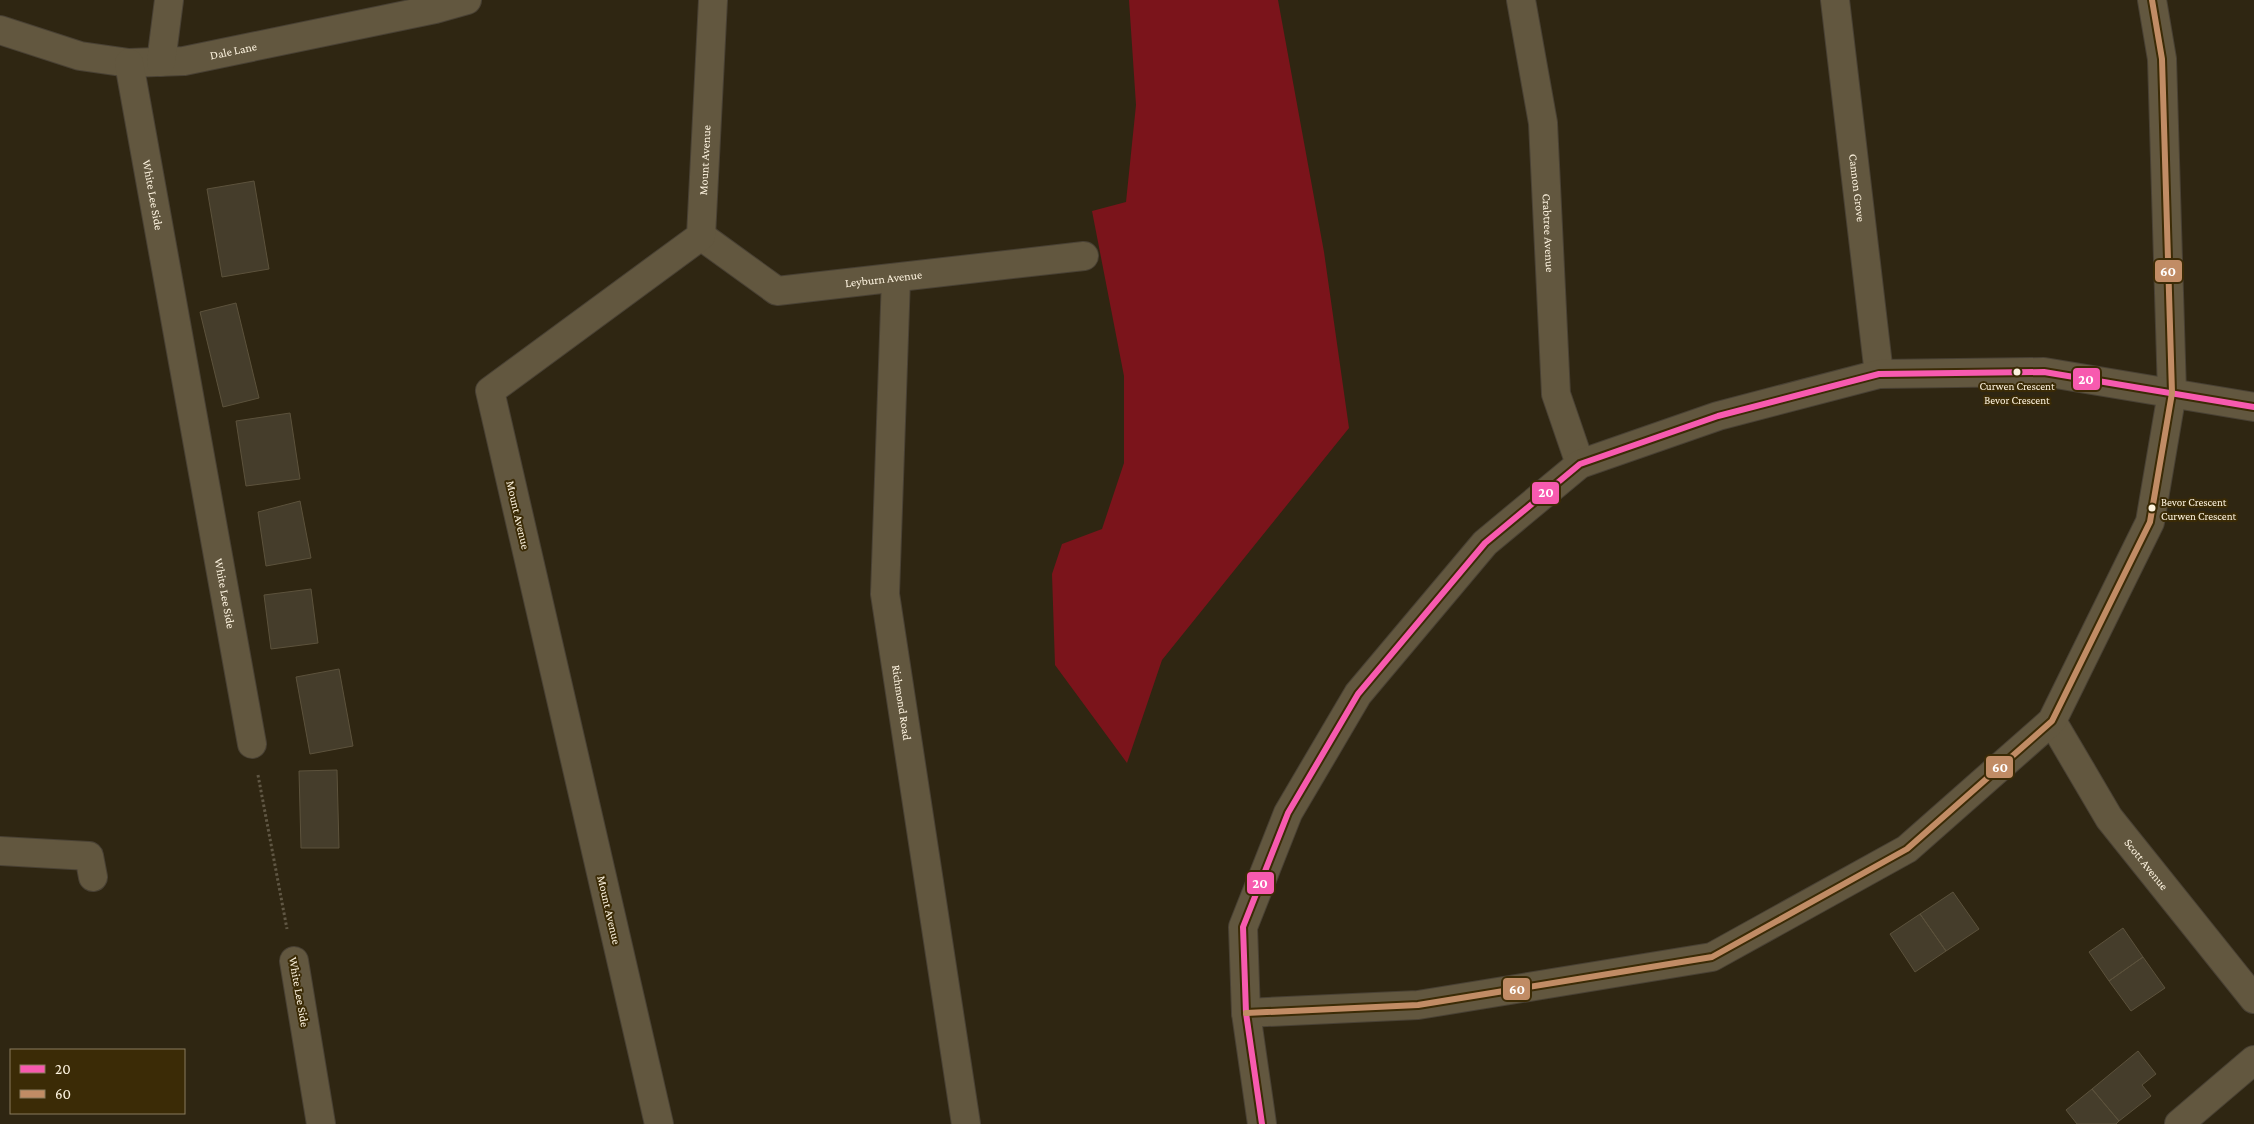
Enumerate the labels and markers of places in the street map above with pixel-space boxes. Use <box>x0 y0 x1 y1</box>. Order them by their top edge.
marker: Curwen Crescent Bevor Crescent <box>2012 367 2022 377</box>
place label: Curwen Crescent Bevor Crescent <box>1979 380 2055 406</box>
place label: Bevor Crescent Curwen Crescent <box>2161 496 2237 522</box>
marker: Bevor Crescent Curwen Crescent <box>2147 503 2157 513</box>

